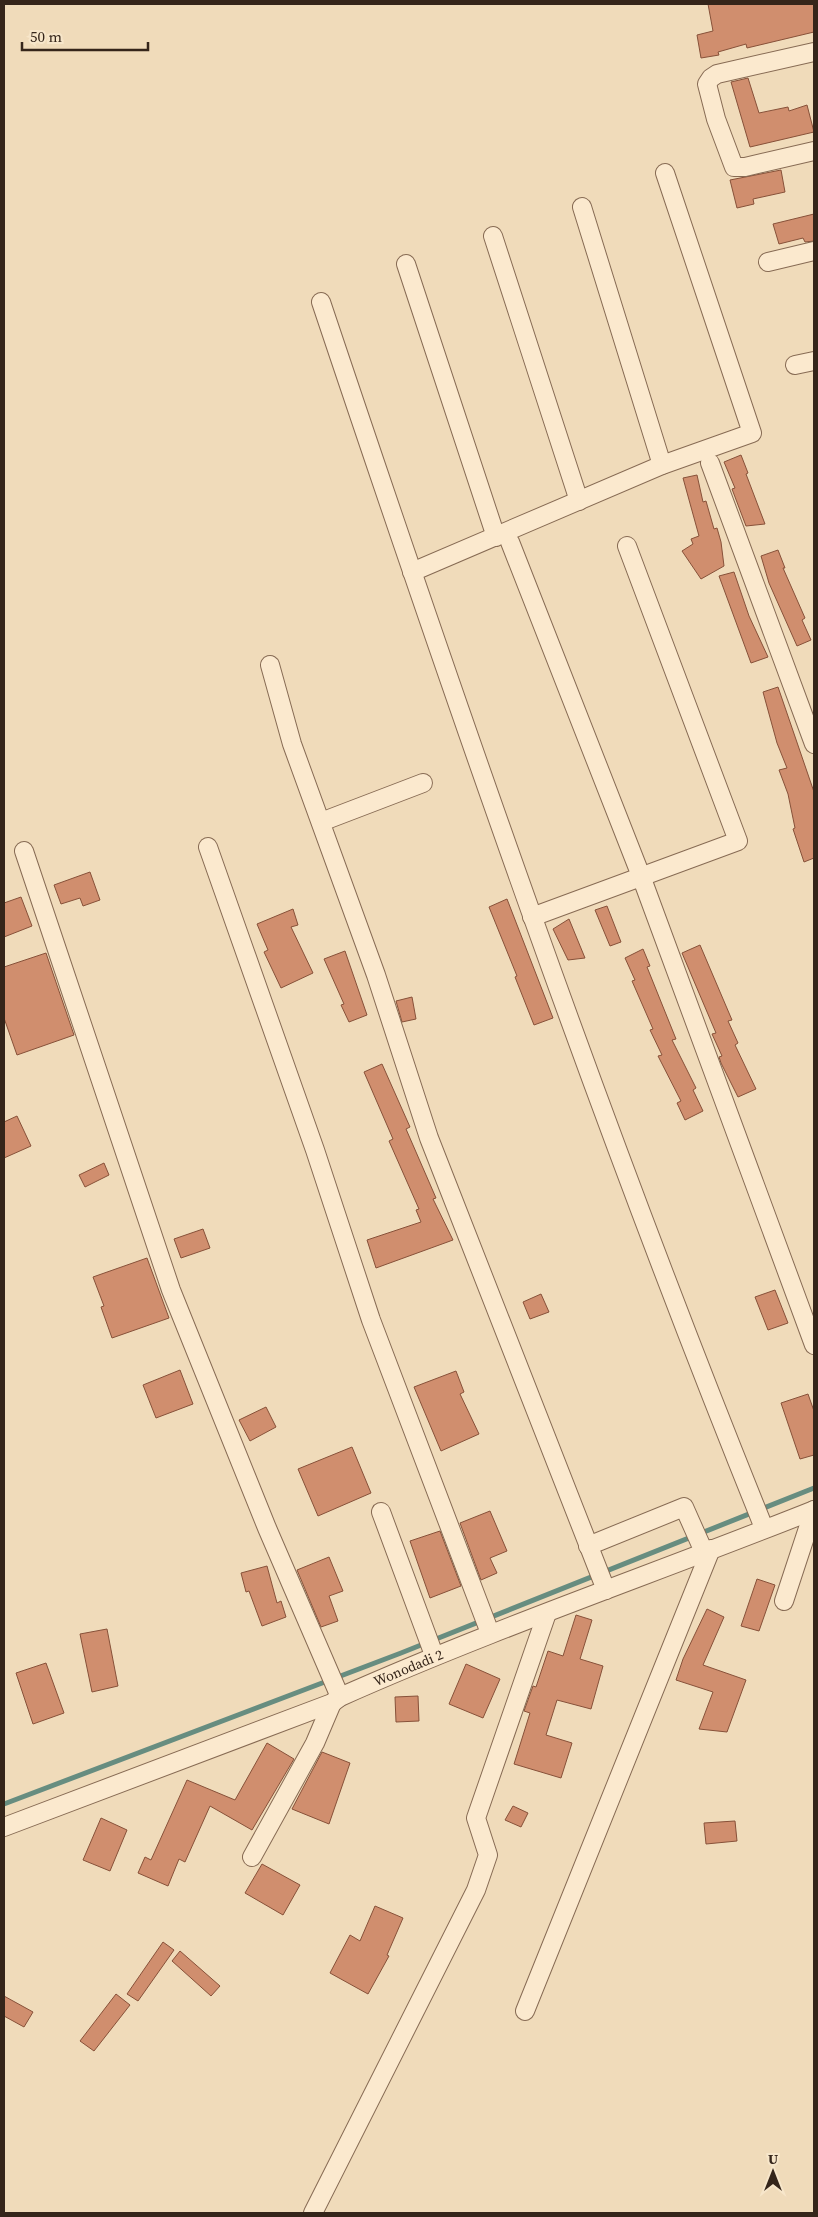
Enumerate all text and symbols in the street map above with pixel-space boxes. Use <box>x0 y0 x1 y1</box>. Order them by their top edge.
scale bar <box>22 20 149 52</box>
text: 50 m <box>30 26 62 47</box>
street label: Wonodadi 2 <box>370 1644 446 1691</box>
north arrow <box>748 2147 798 2197</box>
text: U <box>768 2149 778 2169</box>

